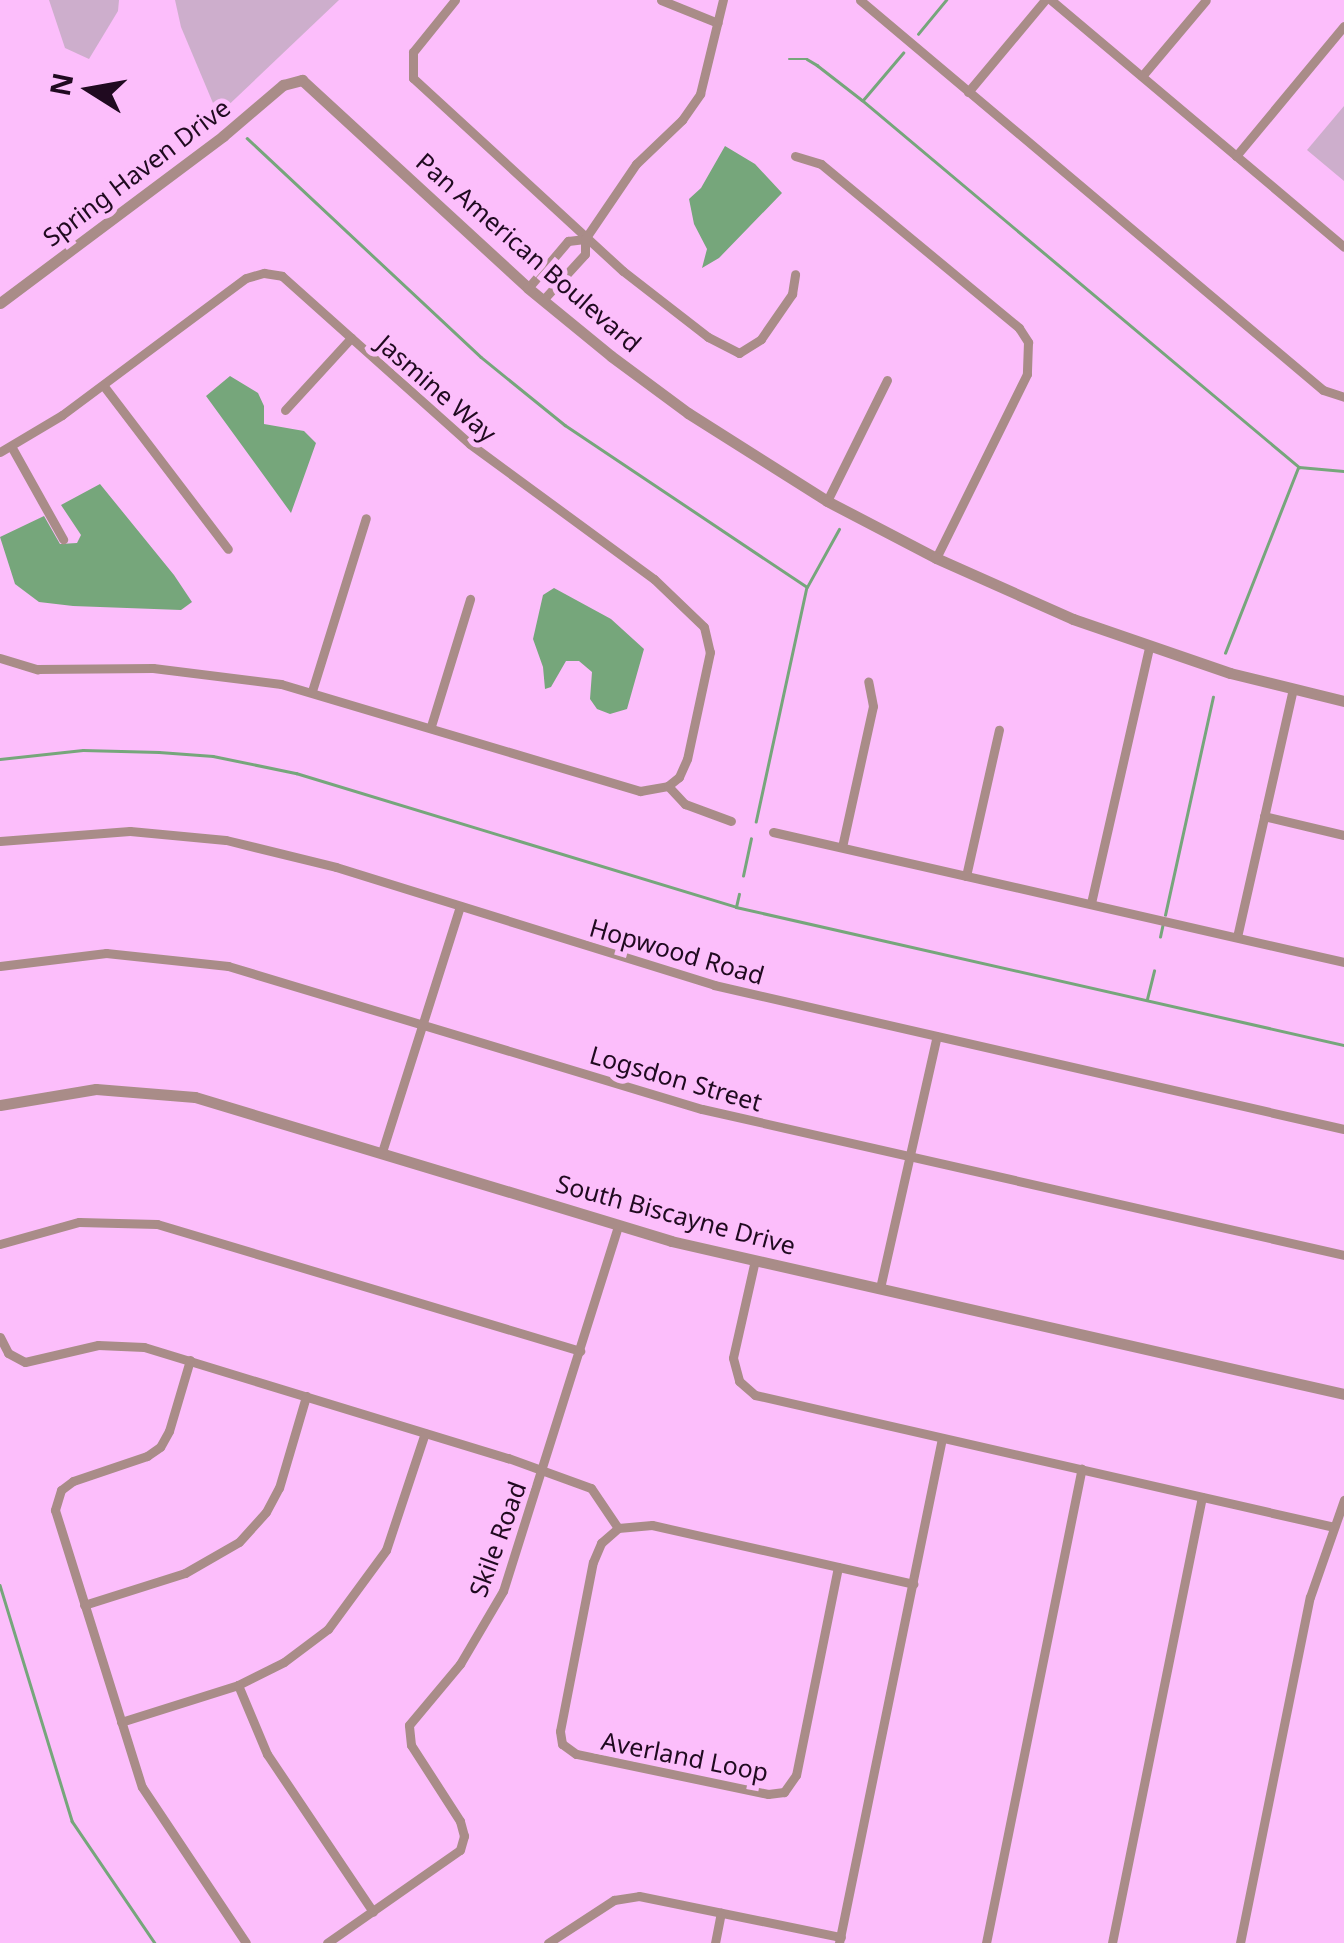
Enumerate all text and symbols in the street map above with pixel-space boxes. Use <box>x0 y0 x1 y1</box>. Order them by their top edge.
north arrow <box>40 40 140 140</box>
text: N <box>40 69 81 99</box>
street label: Spring Haven Drive <box>37 92 235 252</box>
street label: Pan American Boulevard <box>410 146 648 358</box>
street label: Jasmine Way <box>371 328 503 448</box>
street label: Hopwood Road <box>586 912 768 990</box>
street label: Logsdon Street <box>586 1039 766 1117</box>
street label: South Biscayne Drive <box>553 1168 799 1260</box>
street label: Skile Road <box>462 1477 532 1601</box>
street label: Averland Loop <box>599 1725 771 1787</box>

